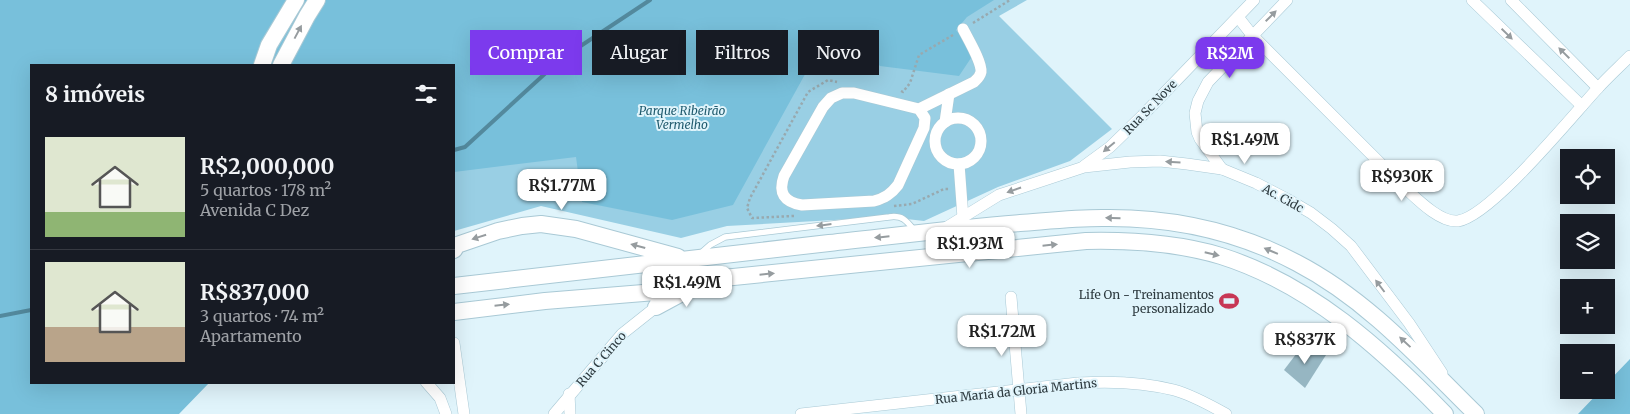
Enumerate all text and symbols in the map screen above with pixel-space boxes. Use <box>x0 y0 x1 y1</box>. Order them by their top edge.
one-way arrow <box>1265 11 1277 23</box>
one-way arrow <box>294 25 302 39</box>
one-way arrow <box>1500 28 1512 40</box>
chip: Comprar <box>470 30 582 75</box>
chip: Alugar <box>592 30 686 75</box>
chip: Filtros <box>696 30 788 75</box>
chip: Novo <box>798 30 879 75</box>
pin: R$2M <box>1200 36 1260 79</box>
text: R$2M <box>1206 43 1254 63</box>
one-way arrow <box>1558 48 1570 60</box>
street label: Rua Sc Nove <box>1120 77 1180 137</box>
icon: filters <box>412 80 440 108</box>
text: 8 imóveis <box>45 81 145 108</box>
park label: Parque Ribeirão Vermelho <box>639 103 725 132</box>
pin: R$1.49M <box>1199 122 1291 165</box>
text: R$1.49M <box>1211 129 1279 149</box>
one-way arrow <box>1103 141 1116 152</box>
map controls <box>1560 149 1615 399</box>
button: locate <box>1560 149 1615 204</box>
text: R$2,000,000 <box>200 153 334 180</box>
icon: home <box>85 157 145 217</box>
one-way arrow <box>1165 158 1181 166</box>
pin: R$930K <box>1361 160 1443 202</box>
text: R$930K <box>1371 166 1433 186</box>
pin: R$1.77M <box>516 168 608 211</box>
text: R$1.77M <box>528 175 596 195</box>
text: 5 quartos · 178 m² <box>200 180 331 200</box>
street label: Ac. Cidc <box>1259 180 1306 215</box>
one-way arrow <box>1007 187 1022 194</box>
text: Avenida C Dez <box>200 200 309 220</box>
one-way arrow <box>1105 214 1121 222</box>
button: layers <box>1560 214 1615 269</box>
one-way arrow <box>816 221 832 229</box>
pin: R$1.93M <box>924 226 1016 269</box>
one-way arrow <box>472 233 487 241</box>
one-way arrow <box>874 233 890 241</box>
text: R$1.93M <box>937 233 1003 253</box>
one-way arrow <box>1043 241 1059 249</box>
one-way arrow <box>630 242 645 250</box>
one-way arrow <box>1264 247 1278 255</box>
one-way arrow <box>1204 250 1219 258</box>
pin: R$1.49M <box>641 266 733 308</box>
one-way arrow <box>759 270 775 278</box>
text: R$1.49M <box>653 272 721 292</box>
text: R$837,000 <box>200 279 309 306</box>
one-way arrow <box>1375 279 1385 293</box>
button: + <box>1560 279 1615 334</box>
icon: home <box>85 282 145 342</box>
place label: Life On - Treinamentos personalizado <box>1079 287 1214 316</box>
sports icon: Life On - Treinamentos personalizado <box>1218 290 1240 312</box>
one-way arrow <box>494 301 510 309</box>
text: 3 quartos · 74 m² <box>200 306 324 326</box>
pin: R$1.72M <box>956 314 1048 357</box>
text: R$1.72M <box>968 321 1036 341</box>
pin: R$837K <box>1264 322 1346 365</box>
text: Apartamento <box>200 326 302 346</box>
street label: Rua C Cinco <box>573 328 629 390</box>
text: R$837K <box>1274 329 1336 349</box>
one-way arrow <box>1399 336 1411 348</box>
button: − <box>1560 344 1615 399</box>
street label: Rua Maria da Gloria Martins <box>934 375 1098 407</box>

